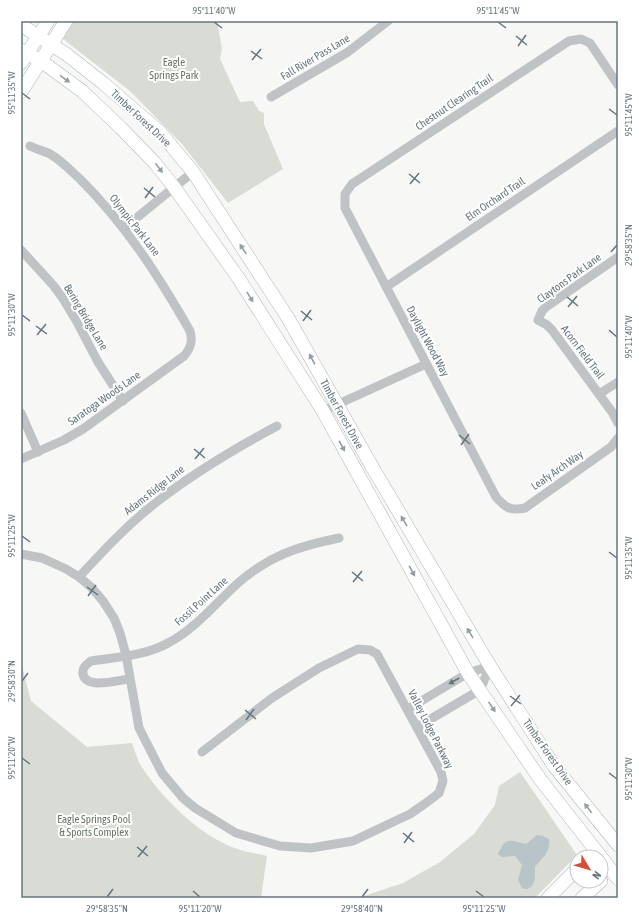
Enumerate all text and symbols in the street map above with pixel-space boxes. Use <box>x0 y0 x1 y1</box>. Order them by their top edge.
text: 95°11'40"W <box>192 5 236 16</box>
text: 95°11'45"W <box>476 5 520 16</box>
street label: Fall River Pass Lane <box>278 32 352 82</box>
park label: Eagle Springs Park <box>149 56 199 81</box>
text: 95°11'35"W <box>6 71 17 115</box>
street label: Chestnut Clearing Trail <box>413 72 495 132</box>
one-way arrow <box>60 75 70 83</box>
street label: Timber Forest Drive <box>109 87 173 149</box>
text: 95°11'45"W <box>623 93 634 137</box>
one-way arrow <box>155 163 163 173</box>
street label: Elm Orchard Trail <box>463 175 527 223</box>
street label: Olympic Park Lane <box>107 192 163 258</box>
text: 29°58'35"N <box>623 224 634 266</box>
one-way arrow <box>239 244 247 254</box>
street label: Claytons Park Lane <box>535 251 603 305</box>
street label: Bering Bridge Lane <box>62 282 110 352</box>
one-way arrow <box>246 292 254 302</box>
text: 95°11'30"W <box>6 293 17 337</box>
street label: Daylight Wood Way <box>404 304 452 379</box>
text: 95°11'40"W <box>623 315 634 359</box>
street label: Acorn Field Trail <box>559 323 607 381</box>
one-way arrow <box>308 353 315 365</box>
street label: Saratoga Woods Lane <box>66 369 142 427</box>
street label: Timber Forest Drive <box>318 377 366 451</box>
one-way arrow <box>338 440 345 451</box>
street label: Leafy Arch Way <box>529 448 586 492</box>
street label: Adams Ridge Lane <box>122 463 186 517</box>
text: 95°11'25"W <box>6 514 17 558</box>
one-way arrow <box>401 515 408 527</box>
text: 95°11'35"W <box>623 536 634 580</box>
one-way arrow <box>408 566 415 577</box>
street label: Fossil Point Lane <box>172 574 230 628</box>
one-way arrow <box>467 627 474 639</box>
text: 29°58'30"N <box>6 660 17 702</box>
one-way arrow <box>448 678 460 685</box>
street label: Valley Lodge Parkway <box>406 688 456 771</box>
one-way arrow <box>488 702 496 713</box>
street label: Timber Forest Drive <box>521 717 575 787</box>
text: 95°11'20"W <box>6 736 17 780</box>
text: 95°11'30"W <box>623 757 634 801</box>
one-way arrow <box>583 802 592 813</box>
park label: Eagle Springs Pool & Sports Complex <box>57 813 131 838</box>
north arrow <box>569 849 609 889</box>
text: N <box>590 869 604 881</box>
text: 29°58'35"N <box>86 903 128 914</box>
text: 95°11'20"W <box>178 903 222 914</box>
text: 29°58'40"N <box>341 903 383 914</box>
text: 95°11'25"W <box>462 903 506 914</box>

